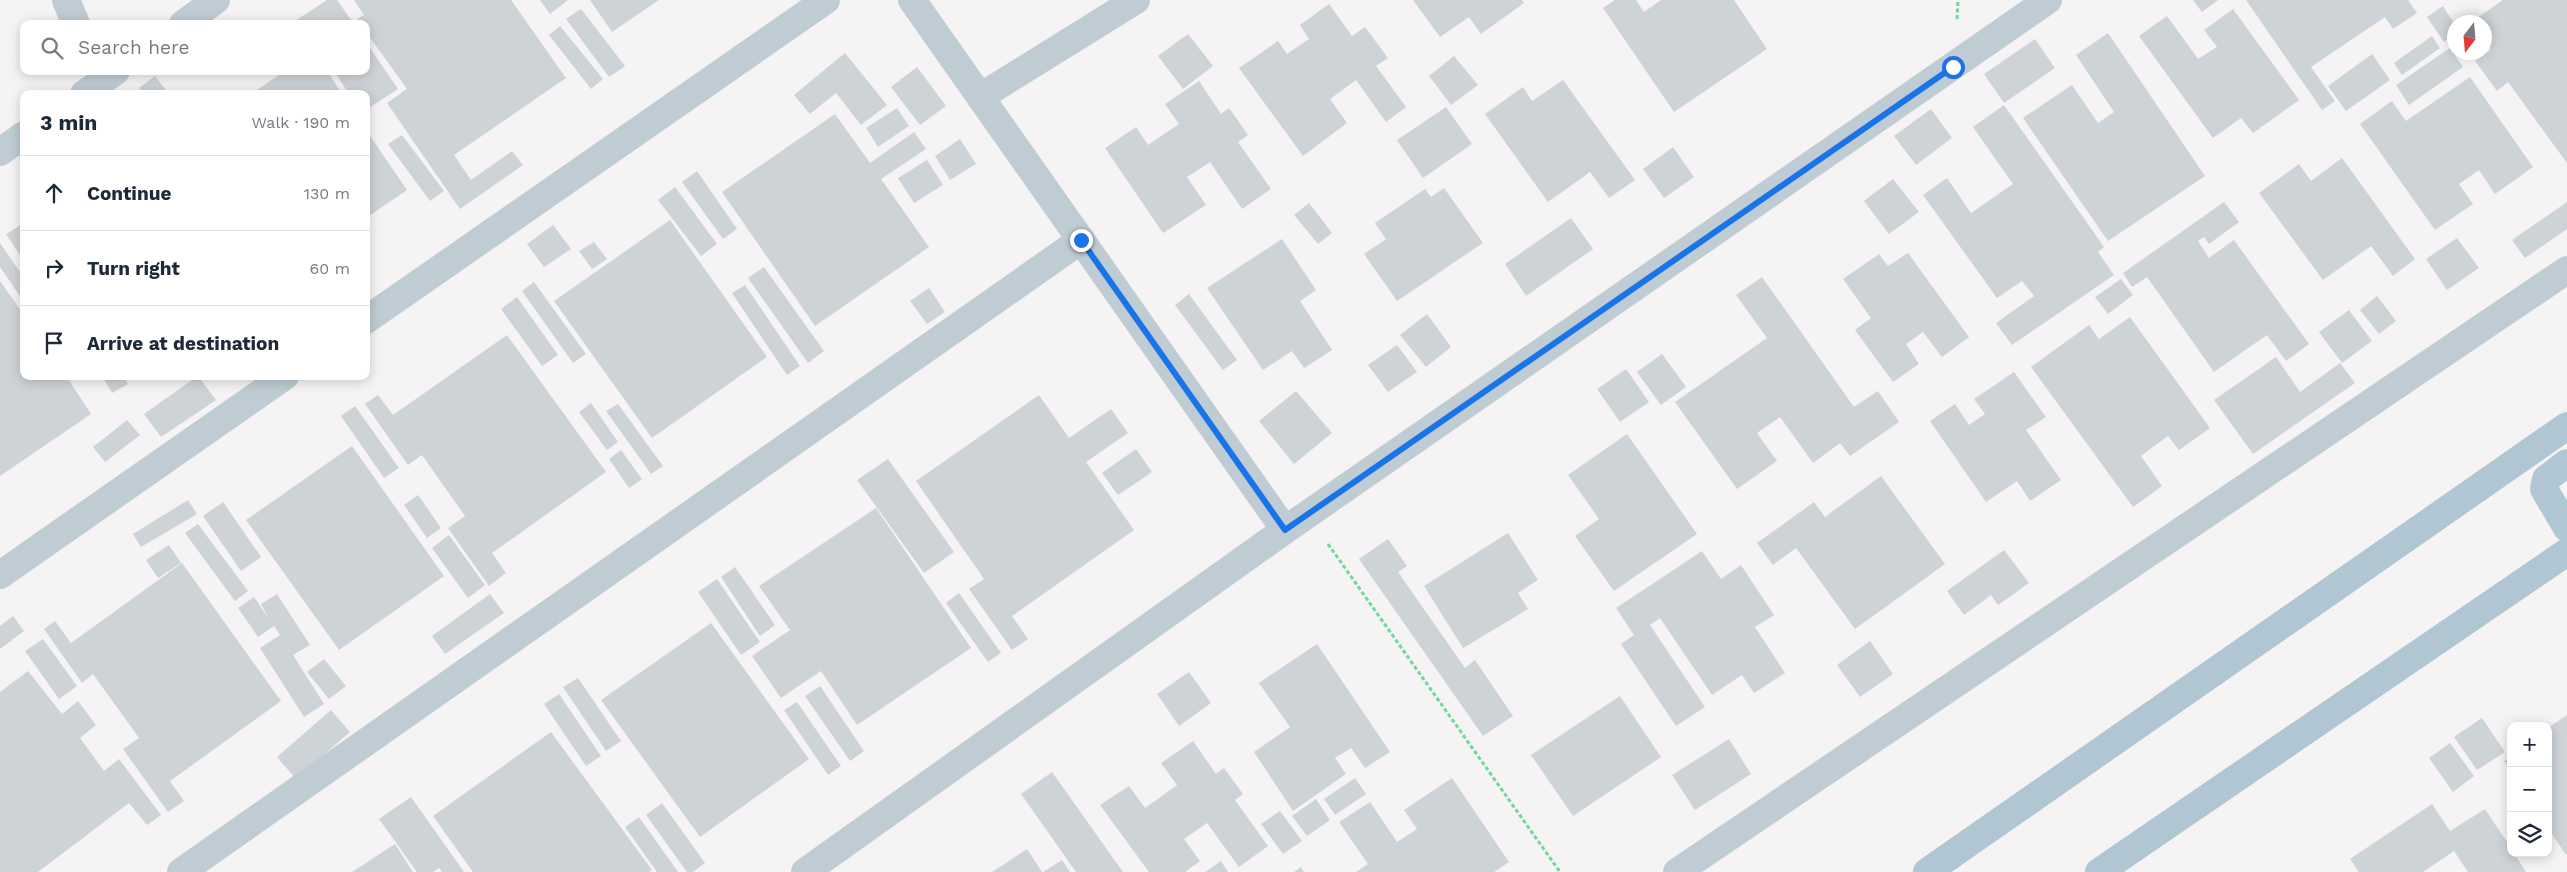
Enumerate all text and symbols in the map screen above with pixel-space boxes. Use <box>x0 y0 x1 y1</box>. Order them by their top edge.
north arrow <box>2447 15 2492 60</box>
search box <box>20 20 370 75</box>
icon: search <box>38 34 66 62</box>
text: Search here <box>78 36 189 59</box>
route start <box>1942 56 1965 79</box>
text: 3 min <box>40 110 97 135</box>
text: Walk · 190 m <box>252 113 350 132</box>
icon: ahead <box>40 179 68 207</box>
text: Continue <box>87 182 171 205</box>
text: 130 m <box>304 184 350 203</box>
route end <box>1070 229 1093 252</box>
icon: right <box>40 254 68 282</box>
text: Turn right <box>87 257 180 280</box>
text: 60 m <box>310 259 350 278</box>
icon: arrive <box>40 329 68 357</box>
text: Arrive at destination <box>87 332 279 355</box>
map controls <box>2507 722 2552 857</box>
button: + <box>2507 722 2552 767</box>
button: − <box>2507 767 2552 812</box>
button: layers <box>2507 812 2552 857</box>

